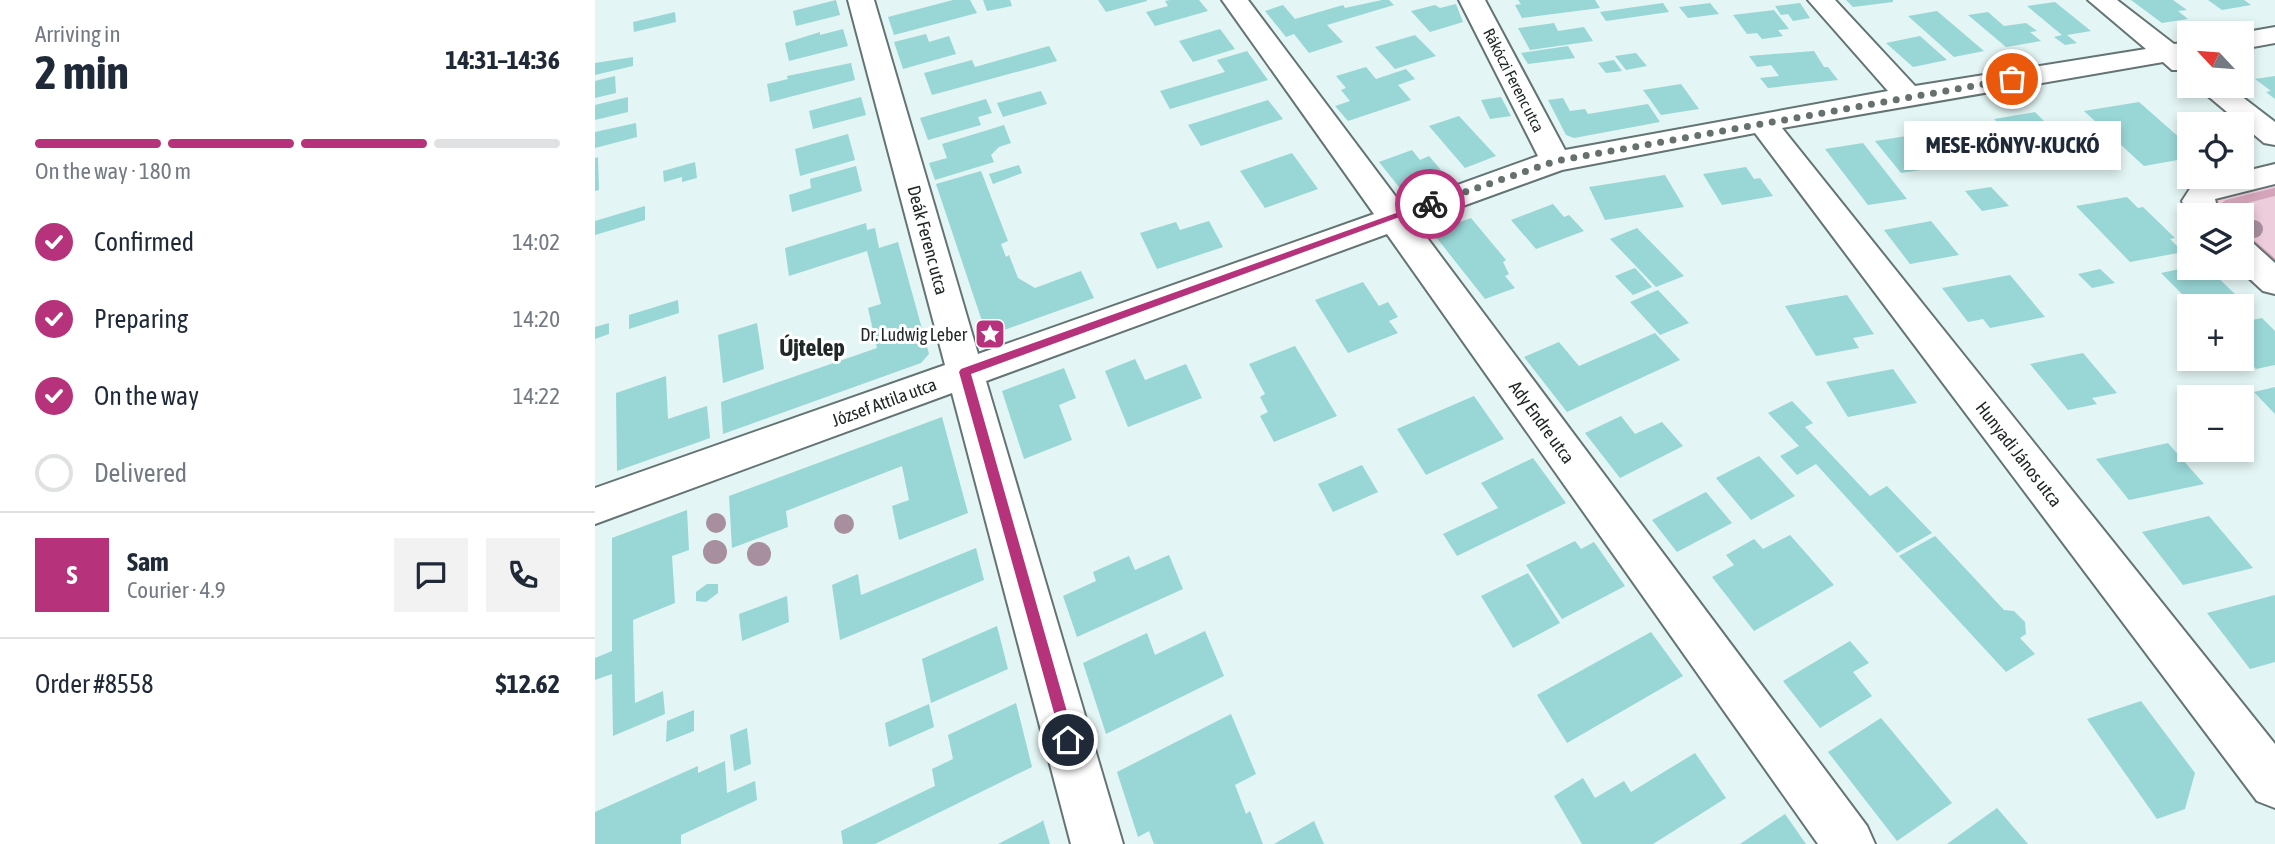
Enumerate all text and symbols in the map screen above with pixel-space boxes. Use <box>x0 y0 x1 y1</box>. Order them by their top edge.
text: Arriving in <box>35 21 121 47</box>
north arrow <box>2177 21 2254 98</box>
map controls <box>2177 21 2254 462</box>
street label: Rákóczi Ferenc utca <box>1480 25 1548 135</box>
text: 14:31–14:36 <box>445 45 560 75</box>
text: 2 min <box>35 46 129 99</box>
pin <box>1982 49 2042 109</box>
icon: bag <box>1993 60 2031 98</box>
button: locate <box>2177 112 2254 189</box>
callout: MESE-KÖNYV-KUCKÓ <box>1903 121 2121 170</box>
text: MESE-KÖNYV-KUCKÓ <box>1925 132 2100 158</box>
text: On the way · 180 m <box>35 158 191 184</box>
courier <box>1395 169 1465 239</box>
street label: Deák Ferenc utca <box>903 183 953 297</box>
icon: bike <box>1411 185 1449 223</box>
button: layers <box>2177 203 2254 280</box>
icon: check <box>35 223 73 261</box>
text: Confirmed <box>94 227 194 257</box>
text: 14:02 <box>512 229 560 255</box>
button: + <box>2177 294 2254 371</box>
icon: check <box>35 300 73 338</box>
text: Preparing <box>94 304 188 334</box>
text: 14:20 <box>513 306 560 332</box>
place icon: Dr. Ludwig Leber <box>973 317 1007 351</box>
place label: Dr. Ludwig Leber <box>860 324 968 345</box>
district label: Újtelep <box>779 334 845 361</box>
street label: József Attila utca <box>829 373 939 431</box>
icon: check <box>35 377 73 415</box>
street label: Ady Endre utca <box>1505 377 1579 467</box>
text: On the way <box>94 381 199 411</box>
text: 14:22 <box>513 383 560 409</box>
button: − <box>2177 385 2254 462</box>
street label: Hunyadi János utca <box>1971 397 2067 511</box>
text: Delivered <box>94 458 187 488</box>
button: chat <box>394 538 468 612</box>
button: phone <box>486 538 560 612</box>
text: Sam <box>127 547 169 577</box>
text: S <box>67 560 77 590</box>
text: Courier · 4.9 <box>127 577 226 603</box>
text: Order #8558 <box>35 669 154 699</box>
text: $12.62 <box>496 669 560 699</box>
pin <box>1038 710 1098 770</box>
icon: home <box>1049 721 1087 759</box>

